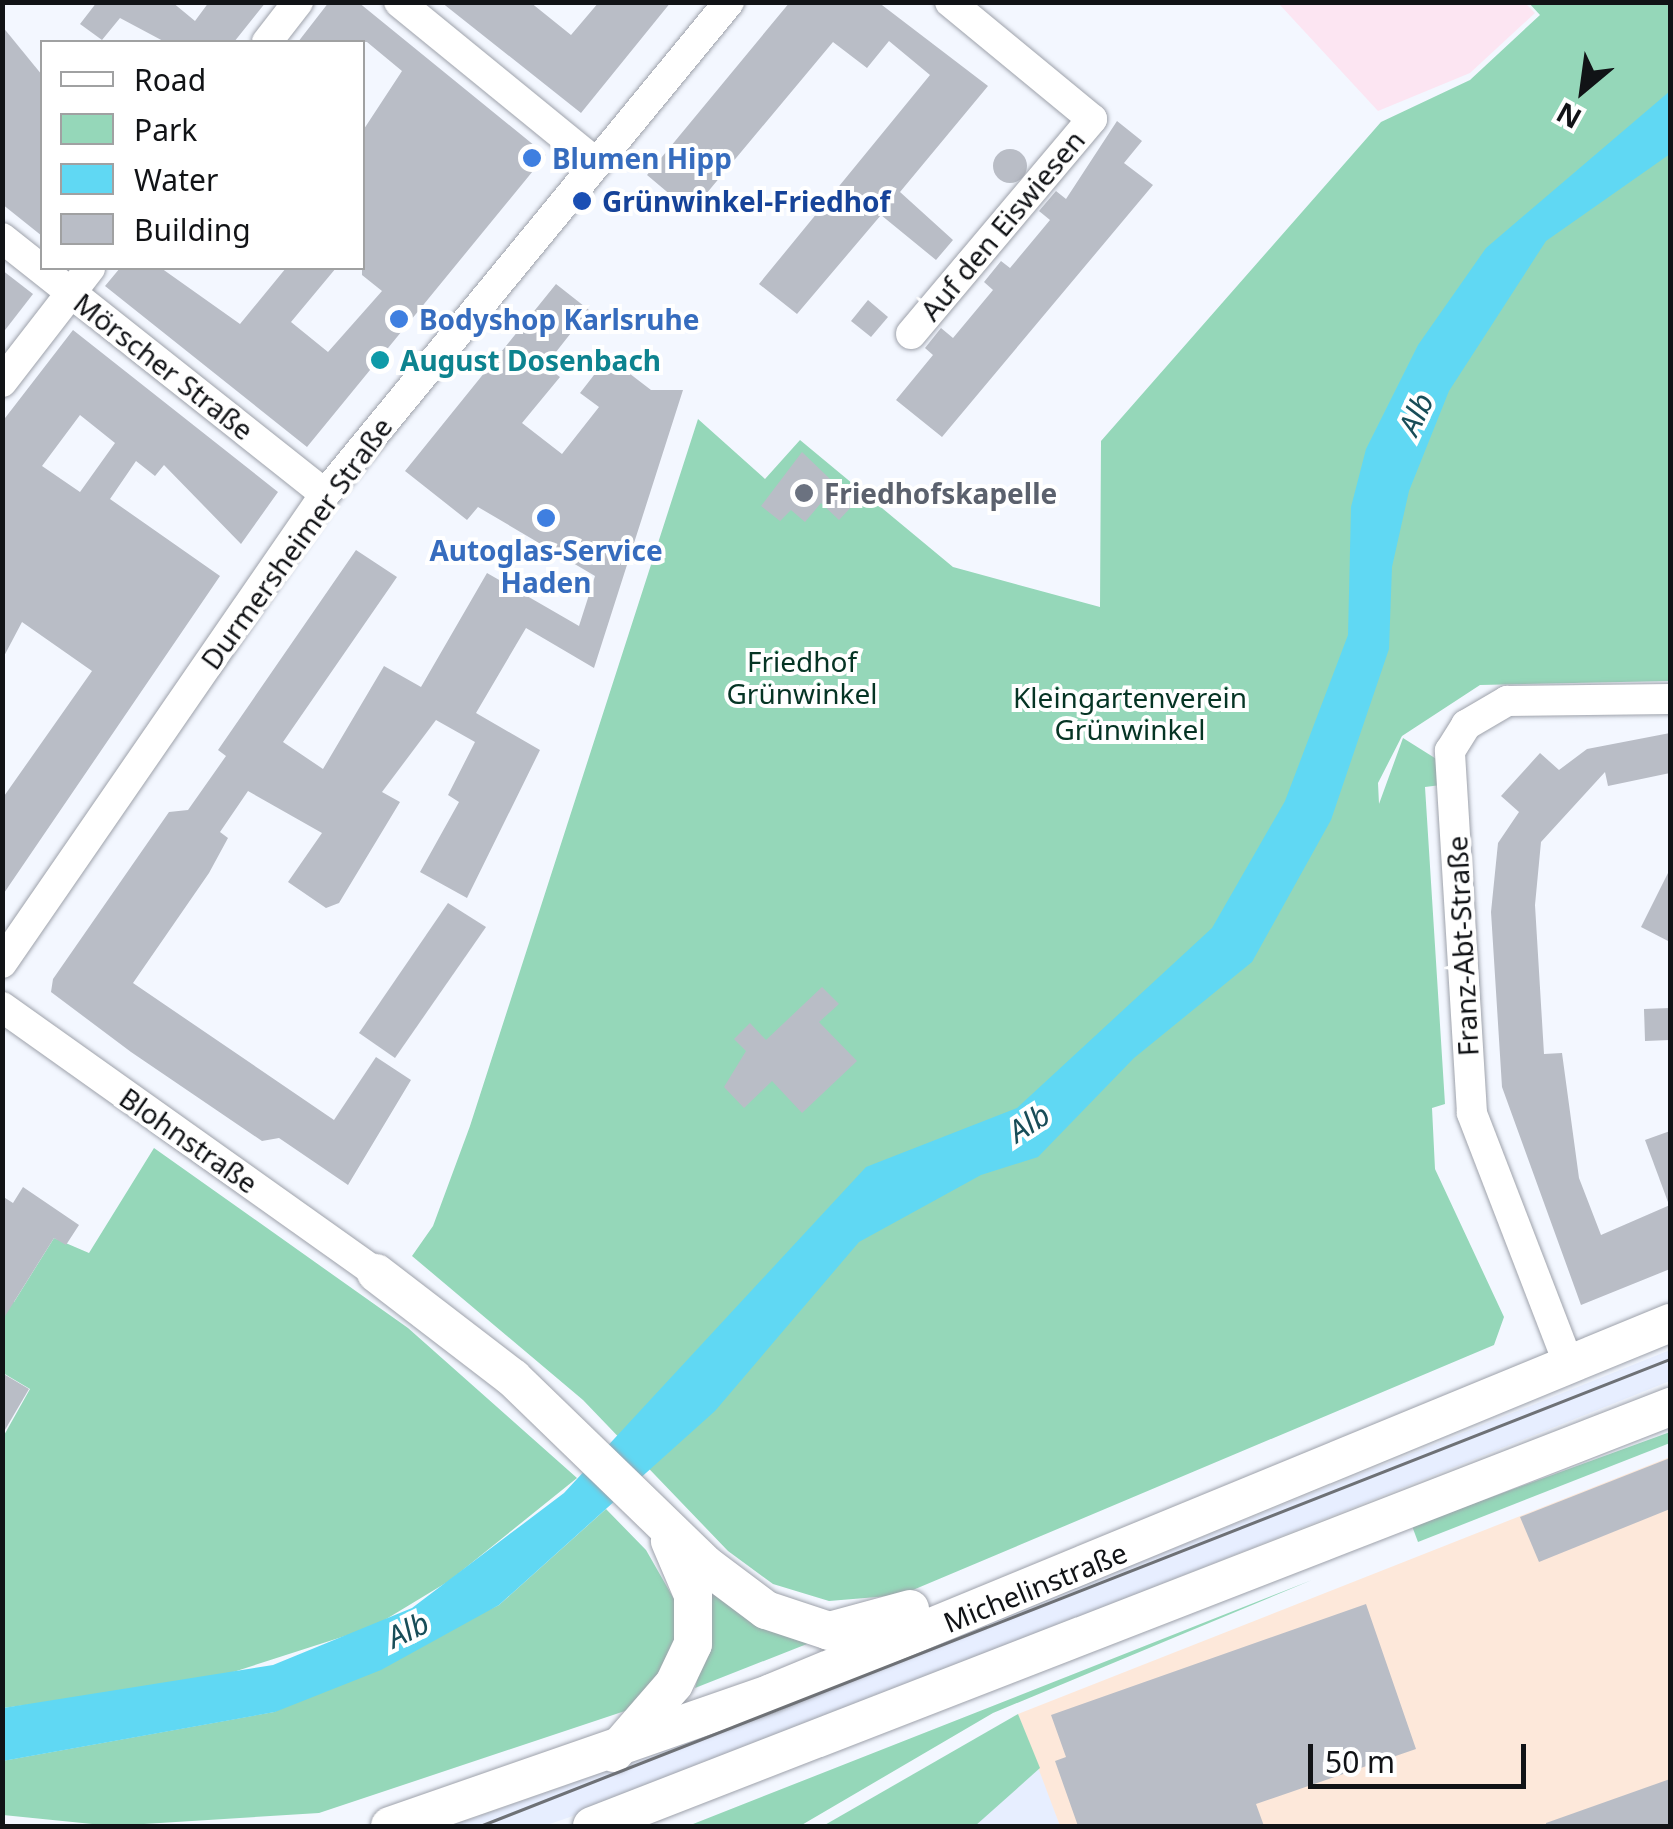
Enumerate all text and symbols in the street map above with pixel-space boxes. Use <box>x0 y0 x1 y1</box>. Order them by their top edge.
legend <box>40 40 365 270</box>
north arrow <box>1533 40 1633 140</box>
text: Road <box>134 59 206 100</box>
text: N <box>1549 94 1588 138</box>
text: Park <box>134 109 197 150</box>
street label: Auf den Eiswiesen <box>913 123 1091 327</box>
place label: Blumen Hipp <box>552 141 732 175</box>
marker: Blumen Hipp <box>521 147 543 169</box>
text: Water <box>134 159 218 200</box>
place label: Grünwinkel-Friedhof <box>602 184 890 218</box>
marker: Grünwinkel-Friedhof <box>571 190 593 212</box>
text: Building <box>134 209 251 250</box>
street label: Mörscher Straße <box>68 286 260 446</box>
place label: Bodyshop Karlsruhe <box>419 302 699 336</box>
marker: Bodyshop Karlsruhe <box>388 308 410 330</box>
place label: August Dosenbach <box>400 343 661 377</box>
marker: August Dosenbach <box>369 349 391 371</box>
water label: Alb <box>1391 387 1441 441</box>
street label: Durmersheimer Straße <box>193 411 399 675</box>
place label: Friedhofskapelle <box>824 476 1057 510</box>
marker: Friedhofskapelle <box>793 482 815 504</box>
marker: Autoglas-Service Haden <box>535 507 557 529</box>
place label: Autoglas-Service Haden <box>429 533 663 599</box>
park label: Friedhof Grünwinkel <box>726 644 878 710</box>
park label: Kleingartenverein Grünwinkel <box>1013 680 1247 746</box>
street label: Franz-Abt-Straße <box>1439 835 1485 1057</box>
street label: Blohnstraße <box>114 1080 264 1200</box>
water label: Alb <box>1002 1096 1056 1150</box>
street label: Michelinstraße <box>938 1535 1132 1639</box>
water label: Alb <box>381 1605 435 1655</box>
scale bar <box>1313 1724 1530 1786</box>
text: 50 m <box>1325 1741 1395 1782</box>

